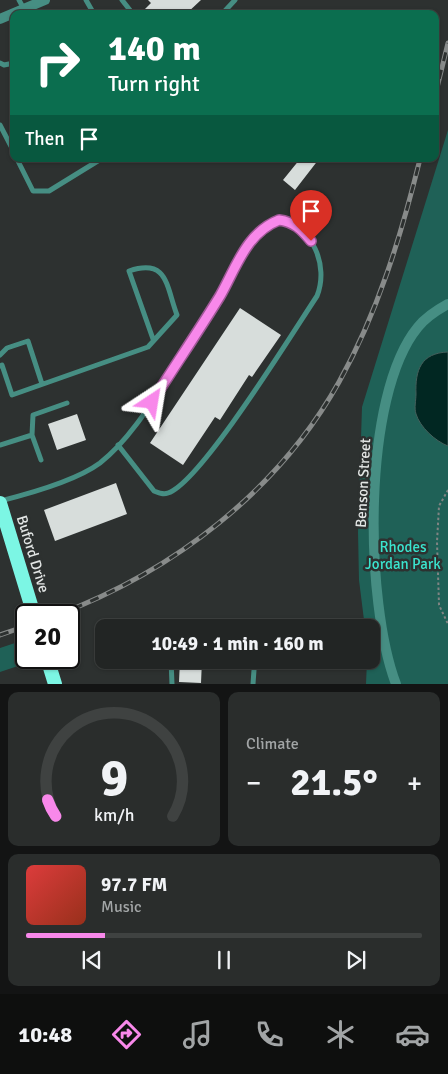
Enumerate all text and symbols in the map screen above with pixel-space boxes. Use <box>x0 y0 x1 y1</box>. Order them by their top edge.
text: 140 m <box>108 27 201 70</box>
icon: right <box>25 30 90 95</box>
text: Turn right <box>108 70 200 97</box>
icon: arrive <box>75 125 103 153</box>
text: Then <box>25 127 65 151</box>
pin <box>290 190 332 241</box>
icon: arrive <box>297 197 325 225</box>
position arrow <box>125 375 177 427</box>
street label: Benson Street <box>352 438 374 528</box>
street label: Buford Drive <box>13 513 53 595</box>
park label: Rhodes Jordan Park <box>365 538 441 573</box>
speed limit sign: 20 <box>15 604 80 669</box>
text: 10:49 · 1 min · 160 m <box>151 632 324 656</box>
text: Climate <box>246 734 299 754</box>
text: 9 <box>100 746 128 810</box>
text: 21.5° <box>290 759 378 806</box>
text: − <box>246 766 261 800</box>
text: + <box>407 766 422 800</box>
text: km/h <box>94 804 134 826</box>
text: 97.7 FM <box>101 873 167 897</box>
text: Music <box>101 897 142 917</box>
icon: previous <box>78 946 106 974</box>
icon: pause <box>210 946 238 974</box>
icon: next <box>342 946 370 974</box>
icon: directions <box>109 1017 144 1052</box>
icon: music <box>180 1017 215 1052</box>
icon: phone <box>252 1017 287 1052</box>
icon: climate <box>323 1017 358 1052</box>
icon: car <box>395 1017 430 1052</box>
text: 10:48 <box>18 1021 72 1048</box>

